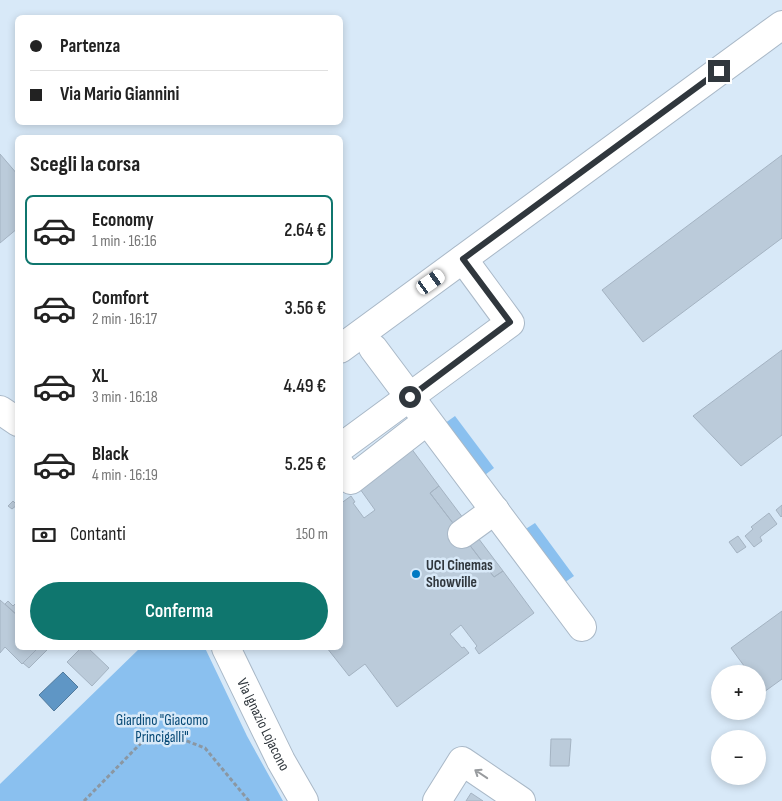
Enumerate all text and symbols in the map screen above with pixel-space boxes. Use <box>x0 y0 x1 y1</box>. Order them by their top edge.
text: Partenza <box>60 35 120 58</box>
route end <box>708 60 730 82</box>
text: Via Mario Giannini <box>60 83 179 106</box>
text: Scegli la corsa <box>30 151 140 178</box>
icon: car <box>32 208 77 253</box>
text: Economy <box>92 209 154 232</box>
text: 2.64 € <box>284 219 326 242</box>
text: 1 min · 16:16 <box>92 232 157 251</box>
car <box>414 267 447 297</box>
icon: car <box>32 286 77 331</box>
text: Comfort <box>92 287 149 310</box>
text: 3.56 € <box>284 297 326 320</box>
text: 2 min · 16:17 <box>92 310 157 329</box>
icon: car <box>32 364 77 409</box>
text: XL <box>92 365 108 388</box>
text: 4.49 € <box>284 375 326 398</box>
route start <box>399 386 421 408</box>
text: 3 min · 16:18 <box>92 388 158 407</box>
icon: car <box>32 442 77 487</box>
text: Black <box>92 443 129 466</box>
text: 5.25 € <box>285 453 326 476</box>
text: 4 min · 16:19 <box>92 466 158 485</box>
icon: cash <box>30 521 58 549</box>
text: Contanti <box>70 523 126 546</box>
text: 150 m <box>296 525 328 544</box>
place label: UCI Cinemas Showville <box>426 556 493 592</box>
marker: UCI Cinemas Showville <box>410 568 422 580</box>
button: Conferma <box>30 582 328 640</box>
map controls <box>711 665 766 785</box>
button: + <box>711 665 766 720</box>
street label: Via Ignazio Lojacono <box>233 675 294 774</box>
park label: Giardino "Giacomo Princigalli" <box>116 711 208 747</box>
button: − <box>711 730 766 785</box>
one-way arrow <box>474 769 488 779</box>

